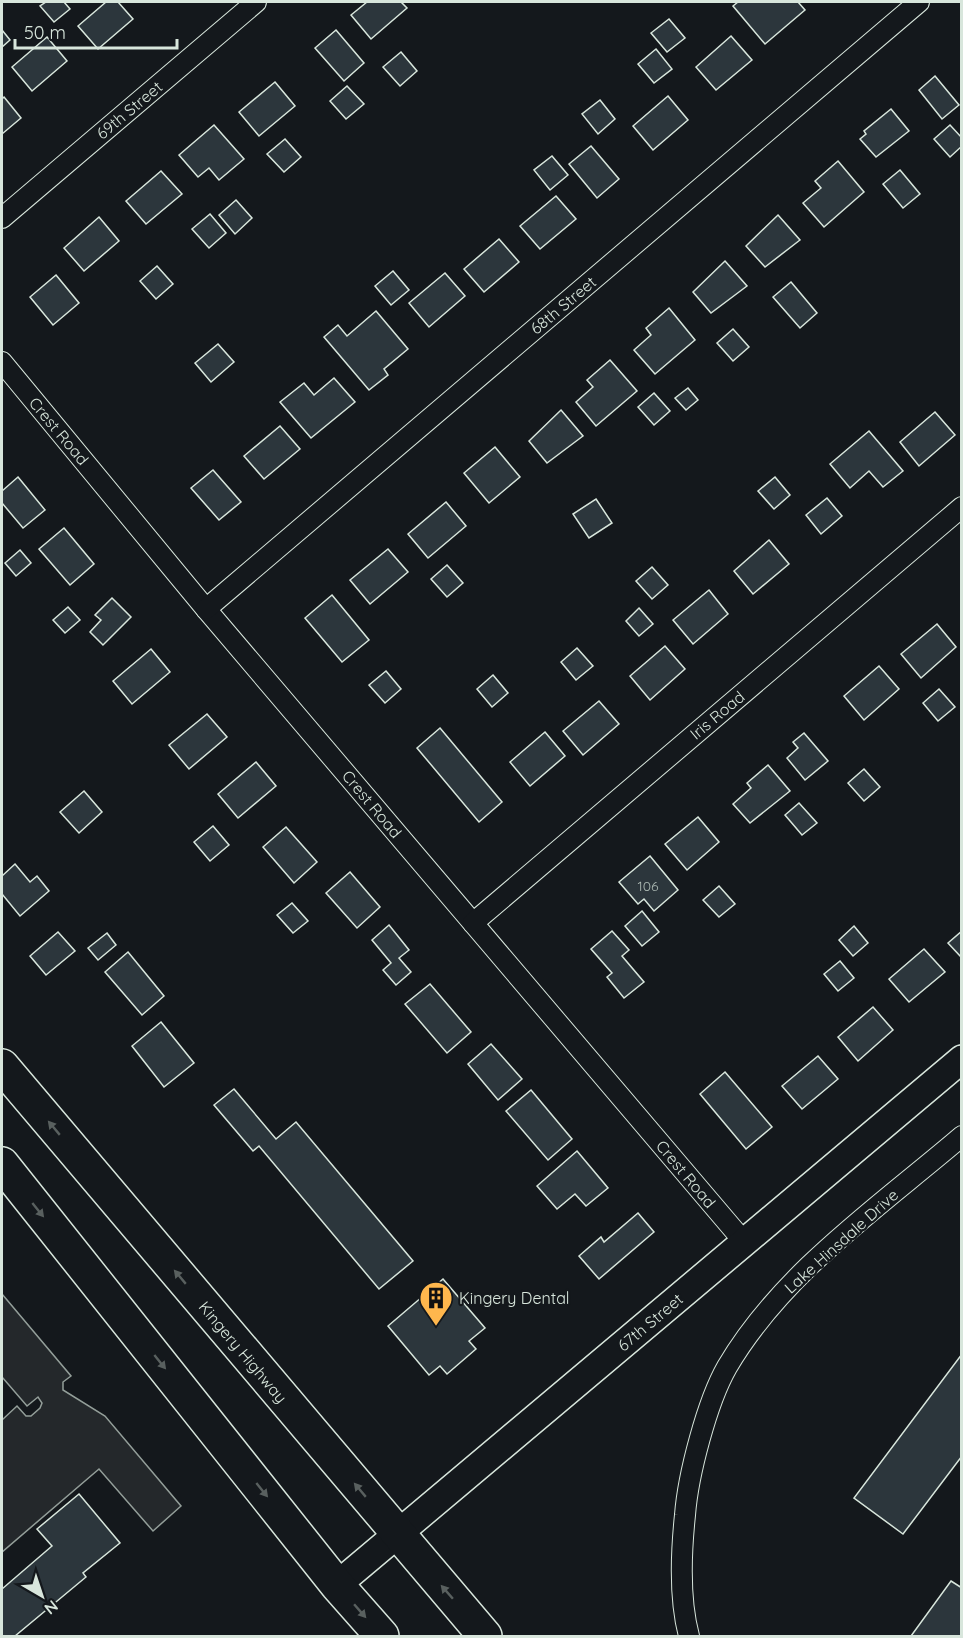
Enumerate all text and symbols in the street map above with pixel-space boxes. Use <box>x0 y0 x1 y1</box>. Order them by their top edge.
scale bar <box>15 12 177 50</box>
text: 50 m <box>24 21 66 44</box>
street label: 69th Street <box>92 77 166 143</box>
street label: 68th Street <box>526 272 600 338</box>
street label: Crest Road <box>25 393 93 469</box>
street label: Iris Road <box>686 686 748 744</box>
street label: Crest Road <box>338 766 406 842</box>
house number: 106 <box>637 877 659 895</box>
one-way arrow <box>47 1120 60 1136</box>
street label: Crest Road <box>652 1136 720 1212</box>
street label: Lake Hinsdale Drive <box>780 1185 902 1297</box>
one-way arrow <box>31 1202 44 1217</box>
one-way arrow <box>173 1269 186 1285</box>
building icon: Kingery Dental <box>418 1280 454 1327</box>
place label: Kingery Dental <box>459 1288 570 1308</box>
street label: 67th Street <box>613 1289 687 1355</box>
street label: Kingery Highway <box>195 1297 291 1407</box>
one-way arrow <box>153 1354 166 1370</box>
one-way arrow <box>255 1482 268 1497</box>
one-way arrow <box>354 1483 367 1498</box>
north arrow <box>12 1566 72 1626</box>
one-way arrow <box>441 1585 454 1600</box>
text: N <box>41 1596 62 1619</box>
one-way arrow <box>353 1603 366 1618</box>

